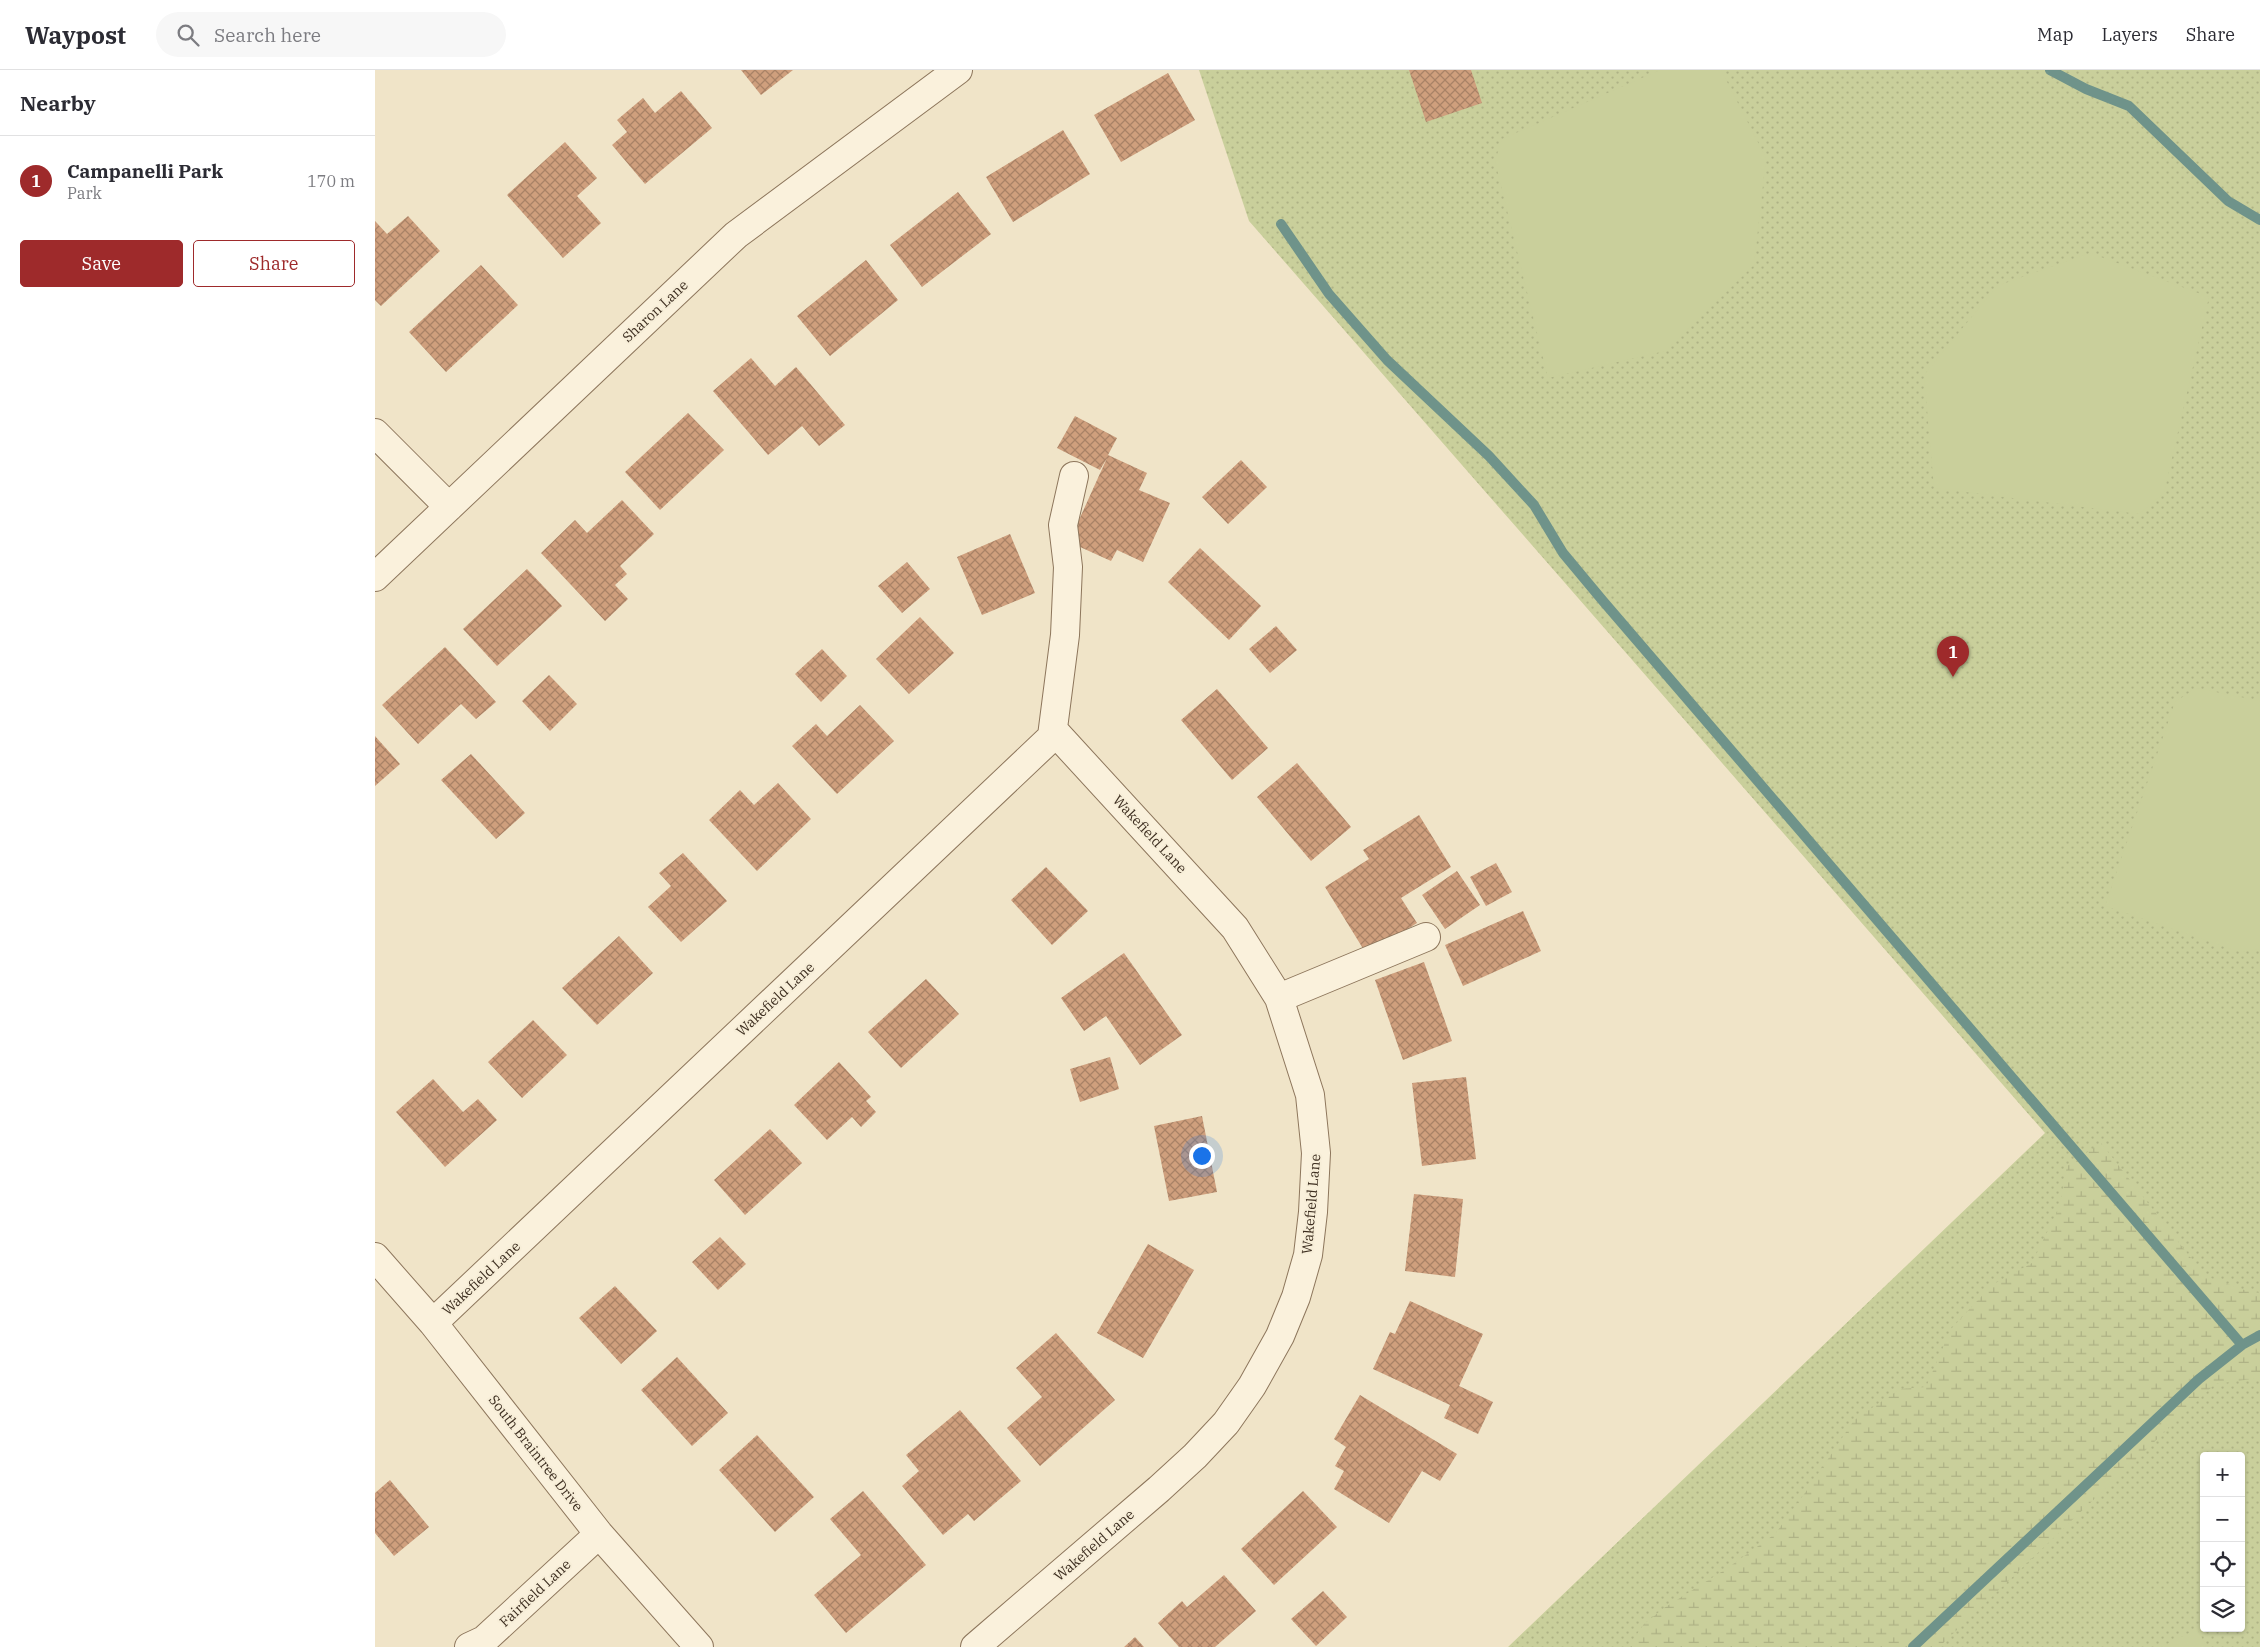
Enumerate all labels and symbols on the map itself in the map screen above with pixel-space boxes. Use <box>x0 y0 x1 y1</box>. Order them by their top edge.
street label: Sharon Lane <box>618 276 692 346</box>
pin: 1 <box>1937 636 1969 677</box>
street label: Wakefield Lane <box>1109 791 1191 877</box>
street label: Wakefield Lane <box>732 958 818 1040</box>
your location <box>1189 1143 1215 1169</box>
street label: Wakefield Lane <box>1298 1153 1324 1255</box>
street label: Wakefield Lane <box>438 1237 524 1319</box>
street label: South Braintree Drive <box>485 1391 587 1515</box>
street label: Wakefield Lane <box>1050 1505 1138 1585</box>
street label: Fairfield Lane <box>495 1555 575 1631</box>

